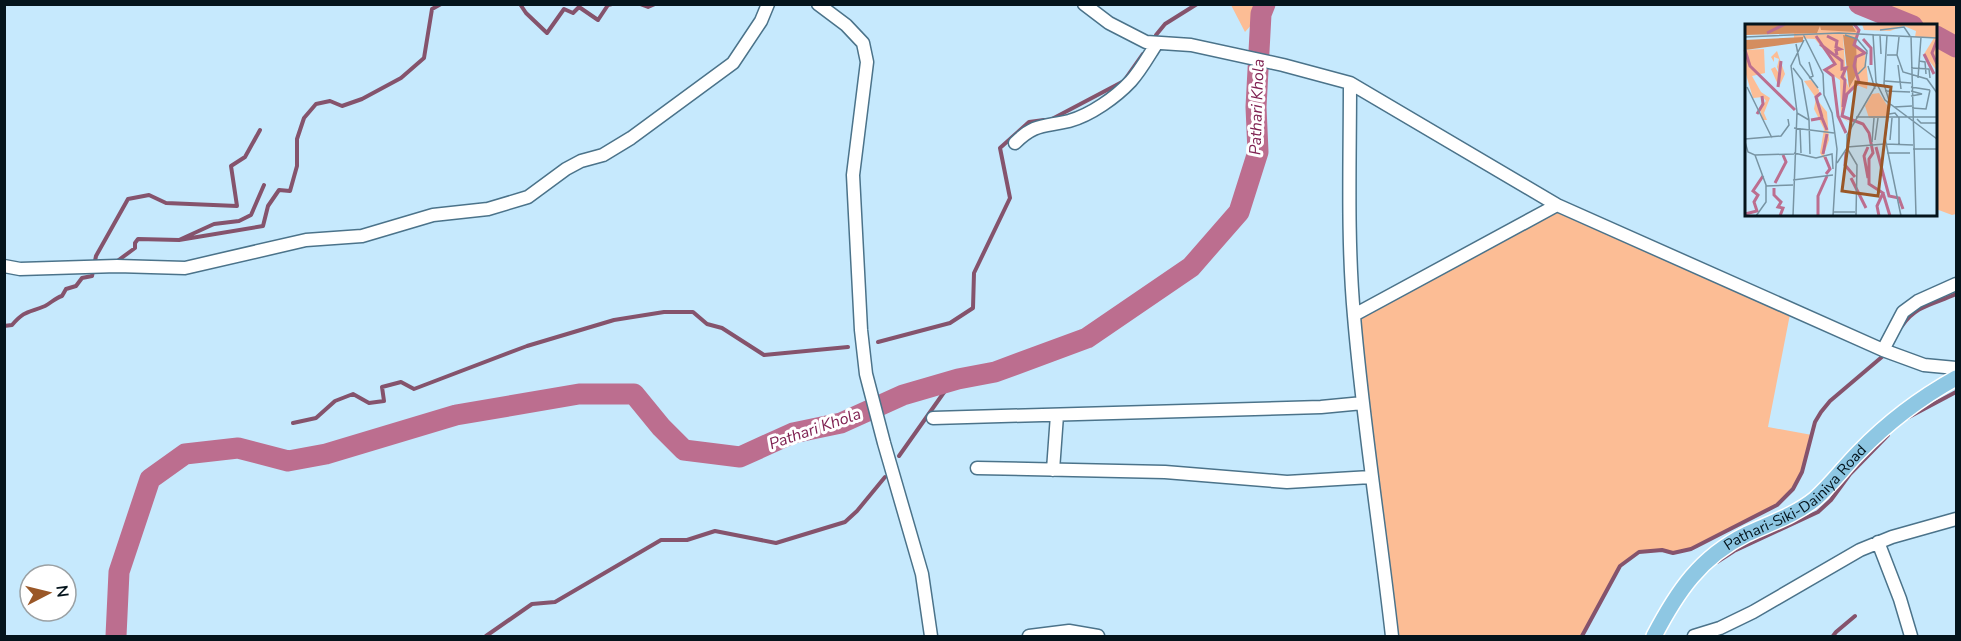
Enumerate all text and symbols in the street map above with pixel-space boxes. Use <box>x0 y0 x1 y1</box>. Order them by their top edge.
inset map <box>1745 24 1937 216</box>
water label: Pathari Khola <box>1244 59 1270 155</box>
water label: Pathari Khola <box>766 403 864 455</box>
street label: Pathari-Siki-Dainiya Road <box>1720 440 1871 555</box>
north arrow <box>18 563 78 623</box>
text: N <box>50 584 74 599</box>

